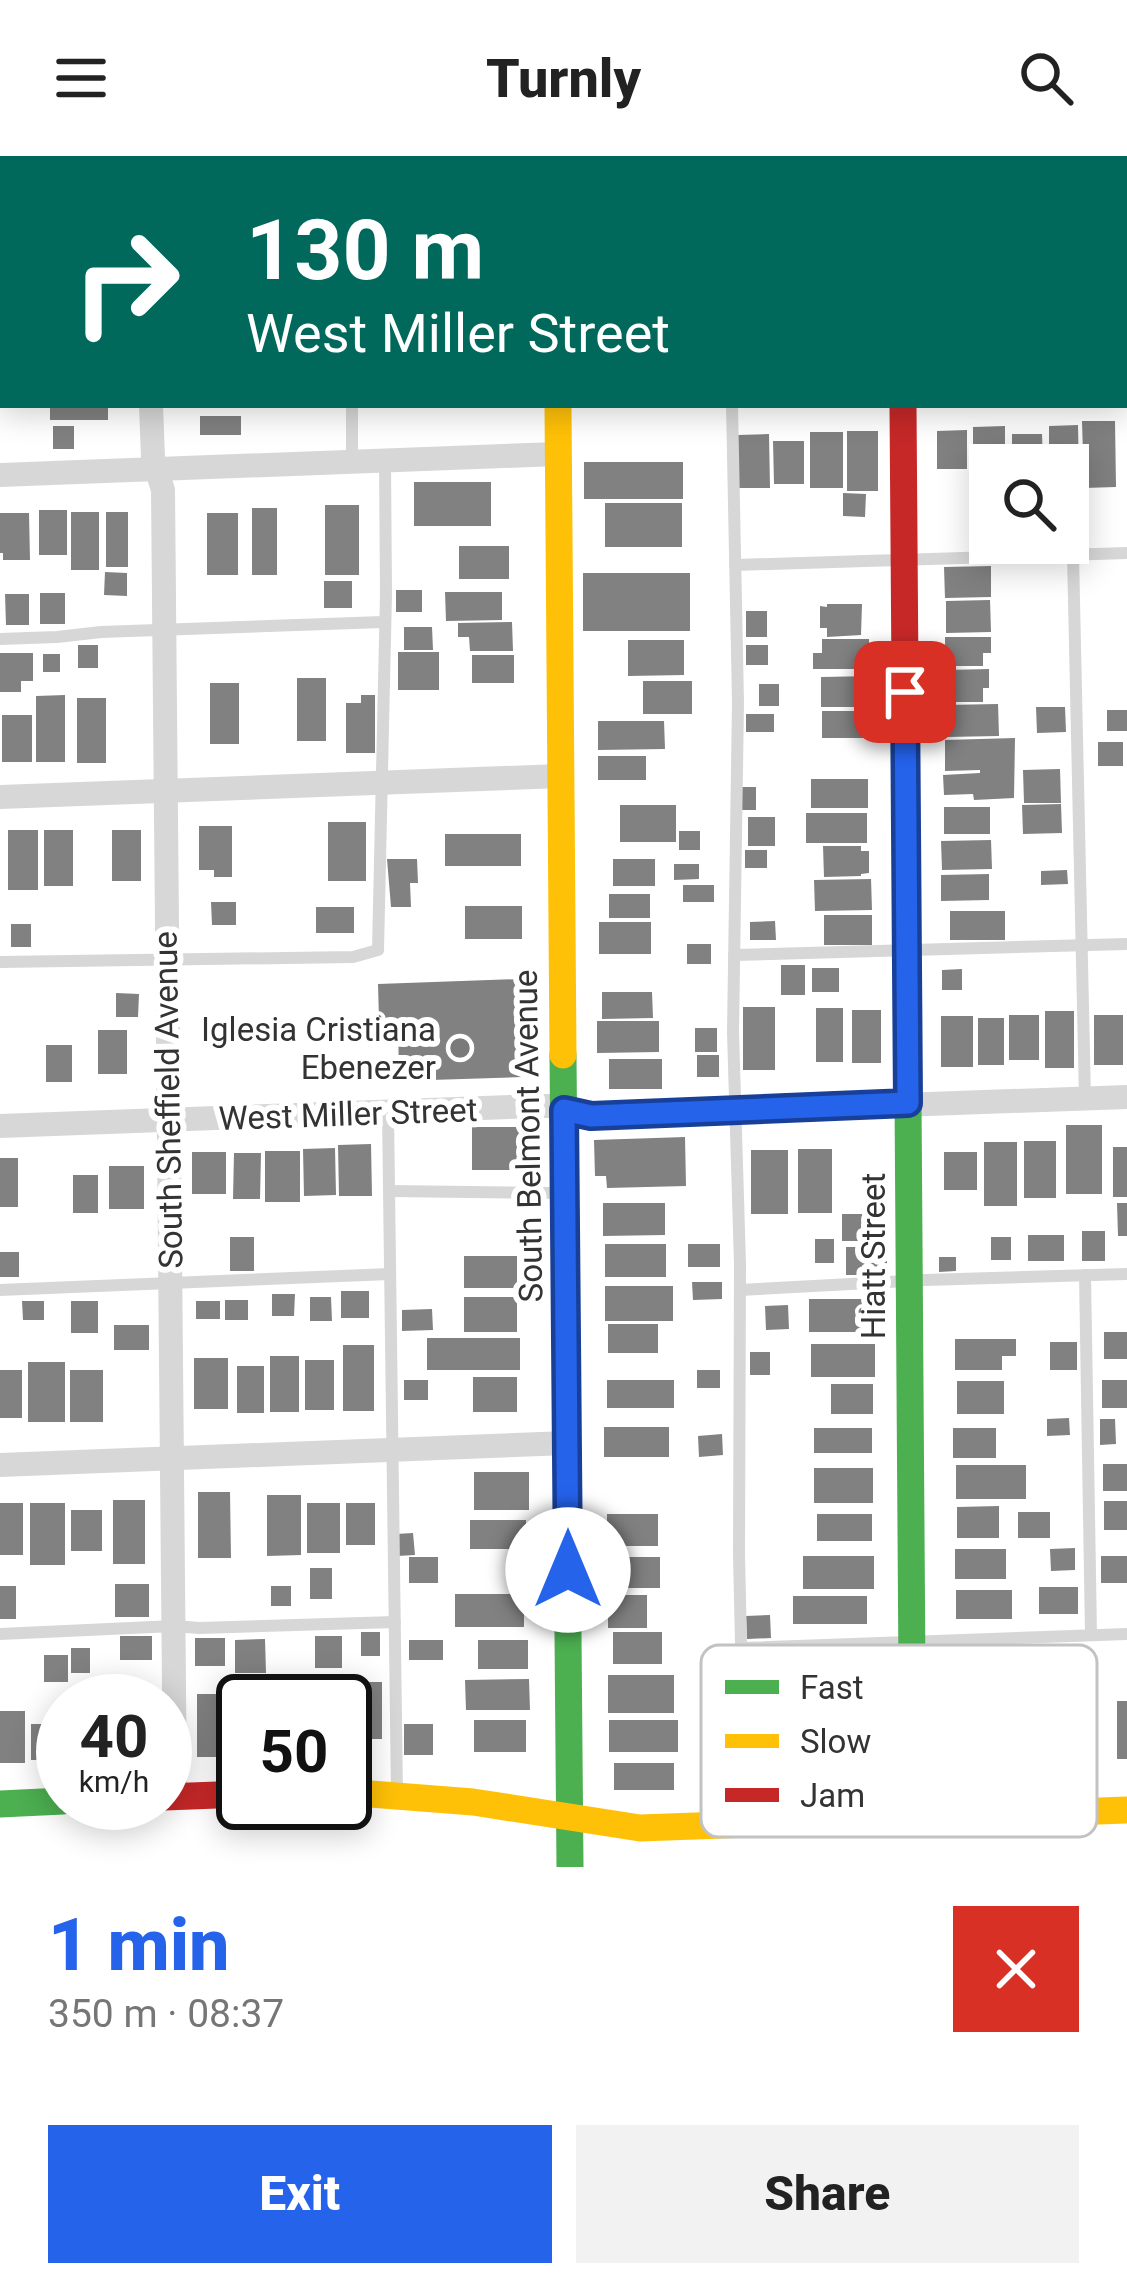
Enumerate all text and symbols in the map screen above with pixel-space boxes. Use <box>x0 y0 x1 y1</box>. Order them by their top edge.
icon: menu <box>48 45 114 111</box>
icon: search <box>1013 45 1079 111</box>
text: Turnly <box>486 47 641 110</box>
text: 130 m <box>246 201 484 300</box>
icon: right <box>48 204 204 360</box>
text: West Miller Street <box>246 302 670 365</box>
map controls <box>969 444 1089 564</box>
button: search <box>969 444 1089 564</box>
pin <box>854 641 956 743</box>
icon: arrive <box>872 659 938 725</box>
street label: South Sheffield Avenue <box>146 931 190 1269</box>
street label: South Belmont Avenue <box>506 969 550 1303</box>
place label: Iglesia Cristiana Ebenezer <box>201 1010 436 1087</box>
marker: Iglesia Cristiana Ebenezer <box>447 1035 473 1061</box>
street label: West Miller Street <box>218 1090 478 1138</box>
street label: Hiatt Street <box>854 1173 893 1339</box>
position arrow <box>505 1507 631 1633</box>
legend <box>701 1645 1097 1837</box>
text: Fast <box>800 1668 863 1707</box>
speed limit sign: 50 <box>216 1674 372 1830</box>
text: 40 <box>80 1701 148 1772</box>
text: Slow <box>800 1722 871 1761</box>
text: km/h <box>79 1764 149 1799</box>
text: Jam <box>800 1776 865 1815</box>
text: 1 min <box>48 1903 230 1988</box>
button: close <box>953 1906 1079 2032</box>
text: 350 m · 08:37 <box>48 1991 284 2037</box>
button: Exit <box>48 2125 552 2263</box>
button: Share <box>576 2125 1079 2263</box>

